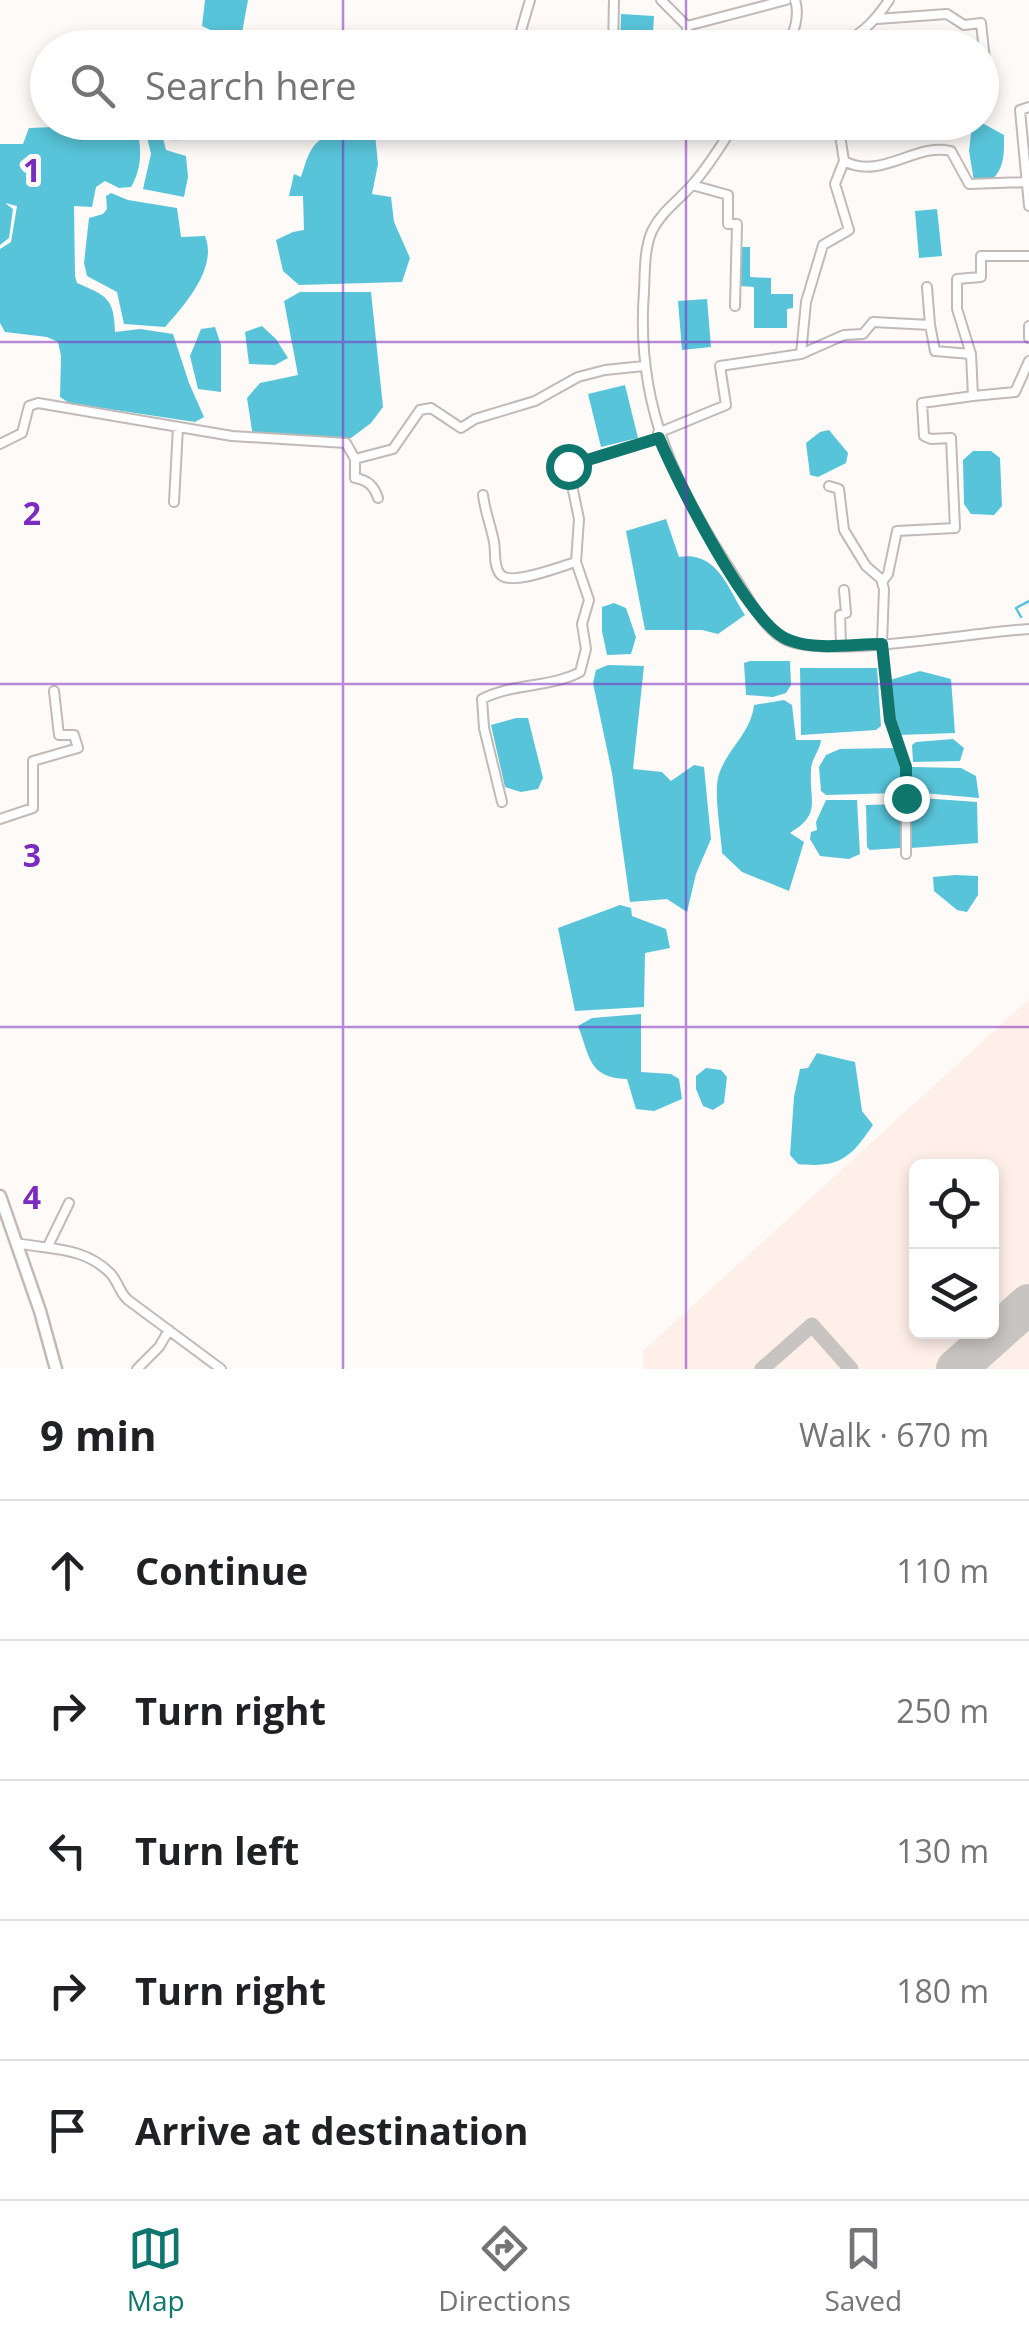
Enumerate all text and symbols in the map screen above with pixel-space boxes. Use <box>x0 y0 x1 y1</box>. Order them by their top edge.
search box <box>30 30 999 140</box>
icon: search <box>65 58 120 113</box>
text: Search here <box>145 59 357 111</box>
text: 1 <box>23 148 41 191</box>
route start <box>546 444 592 490</box>
text: 2 <box>23 491 41 534</box>
route end <box>884 776 930 822</box>
text: 3 <box>23 833 41 876</box>
map controls <box>909 1159 999 1339</box>
button: locate <box>909 1159 999 1249</box>
text: 4 <box>23 1175 41 1218</box>
button: layers <box>909 1249 999 1339</box>
text: 9 min <box>40 1406 157 1463</box>
text: Walk · 670 m <box>799 1413 989 1456</box>
icon: ahead <box>40 1543 95 1598</box>
text: Continue <box>135 1544 308 1596</box>
text: 110 m <box>896 1549 989 1592</box>
icon: right <box>40 1683 95 1738</box>
text: Turn right <box>135 1684 326 1736</box>
text: 250 m <box>896 1689 989 1732</box>
icon: left <box>40 1823 95 1878</box>
text: Turn left <box>135 1824 299 1876</box>
text: 130 m <box>896 1829 989 1872</box>
icon: right <box>40 1963 95 2018</box>
text: Turn right <box>135 1964 326 2016</box>
text: 180 m <box>896 1969 989 2012</box>
icon: arrive <box>40 2103 95 2158</box>
text: Arrive at destination <box>135 2104 529 2156</box>
tab: Map <box>127 2221 185 2319</box>
tab: Directions <box>438 2221 571 2319</box>
tab: Saved <box>824 2221 902 2319</box>

